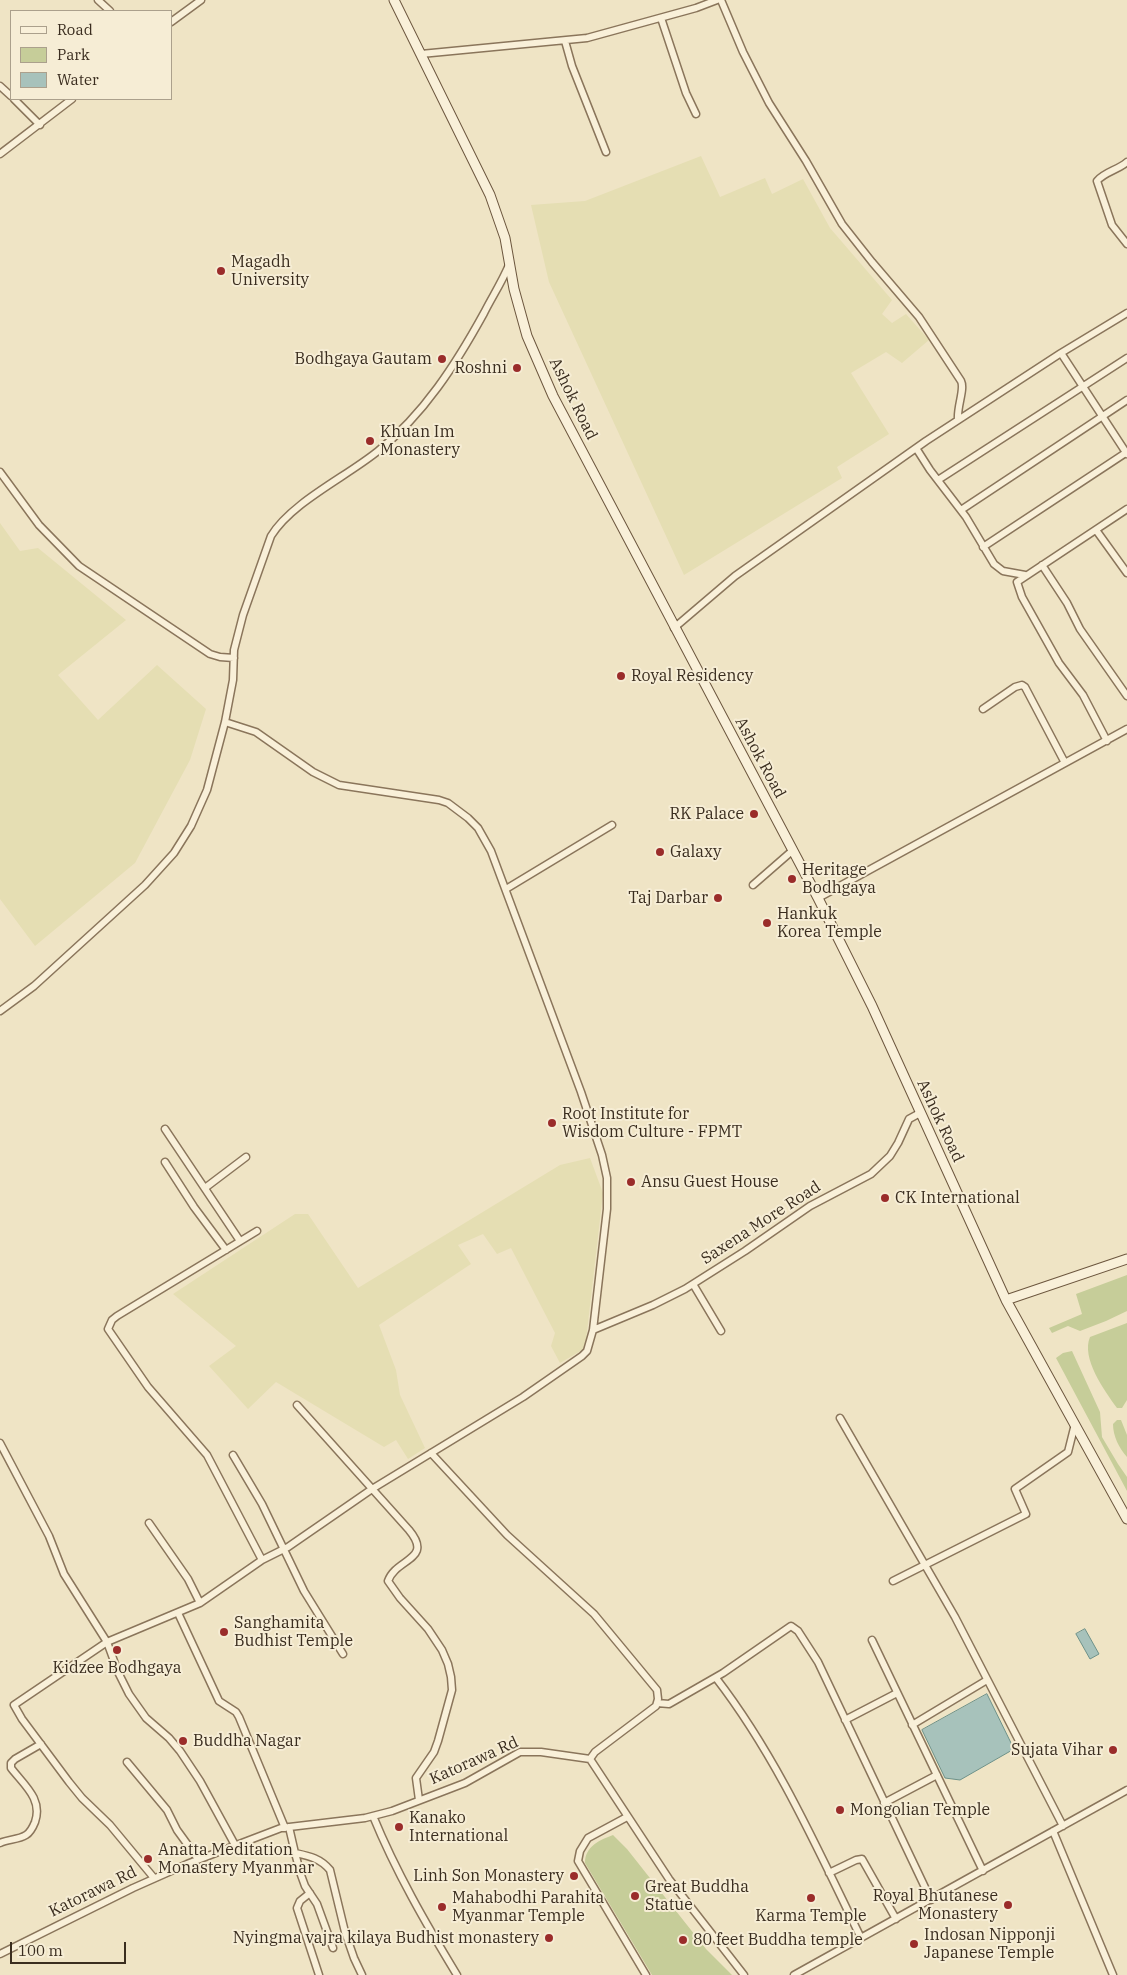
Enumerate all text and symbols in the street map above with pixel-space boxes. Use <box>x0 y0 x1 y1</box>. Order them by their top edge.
legend <box>10 10 172 100</box>
text: Road <box>57 20 93 39</box>
text: Park <box>57 45 90 64</box>
text: Water <box>57 70 99 89</box>
place label: Magadh University <box>231 252 309 290</box>
marker: Magadh University <box>215 265 227 277</box>
place label: Bodhgaya Gautam <box>294 349 432 369</box>
marker: Bodhgaya Gautam <box>436 353 448 365</box>
street label: Ashok Road <box>545 355 601 443</box>
place label: Roshni <box>454 358 507 378</box>
marker: Roshni <box>511 362 523 374</box>
place label: Khuan Im Monastery <box>380 422 460 460</box>
marker: Khuan Im Monastery <box>364 435 376 447</box>
place label: Royal Residency <box>631 666 753 686</box>
marker: Royal Residency <box>615 670 627 682</box>
street label: Ashok Road <box>731 714 789 802</box>
place label: RK Palace <box>670 804 744 824</box>
marker: RK Palace <box>748 808 760 820</box>
place label: Galaxy <box>670 842 721 862</box>
marker: Galaxy <box>654 846 666 858</box>
place label: Heritage Bodhgaya <box>802 860 876 898</box>
marker: Heritage Bodhgaya <box>786 873 798 885</box>
place label: Taj Darbar <box>628 888 708 908</box>
marker: Taj Darbar <box>712 892 724 904</box>
place label: Hankuk Korea Temple <box>777 904 882 942</box>
marker: Hankuk Korea Temple <box>761 917 773 929</box>
street label: Ashok Road <box>912 1077 968 1165</box>
place label: Root Institute for Wisdom Culture - FPMT <box>562 1104 742 1142</box>
marker: Root Institute for Wisdom Culture - FPMT <box>546 1117 558 1129</box>
place label: Ansu Guest House <box>641 1172 779 1192</box>
marker: Ansu Guest House <box>625 1176 637 1188</box>
street label: Saxena More Road <box>698 1177 824 1269</box>
place label: CK International <box>895 1188 1020 1208</box>
marker: CK International <box>879 1192 891 1204</box>
place label: Sanghamita Budhist Temple <box>234 1613 353 1651</box>
marker: Sanghamita Budhist Temple <box>218 1626 230 1638</box>
marker: Kidzee Bodhgaya <box>111 1644 123 1656</box>
place label: Kidzee Bodhgaya <box>53 1658 181 1678</box>
place label: Buddha Nagar <box>193 1731 301 1751</box>
street label: Katorawa Rd <box>427 1733 521 1789</box>
marker: Buddha Nagar <box>177 1735 189 1747</box>
place label: Sujata Vihar <box>1011 1740 1103 1760</box>
marker: Sujata Vihar <box>1107 1744 1119 1756</box>
place label: Mongolian Temple <box>850 1800 990 1820</box>
marker: Mongolian Temple <box>834 1804 846 1816</box>
place label: Kanako International <box>409 1808 508 1846</box>
marker: Kanako International <box>393 1821 405 1833</box>
place label: Anatta Meditation Monastery Myanmar <box>158 1840 314 1878</box>
marker: Anatta Meditation Monastery Myanmar <box>142 1853 154 1865</box>
street label: Katorawa Rd <box>46 1863 140 1921</box>
place label: Linh Son Monastery <box>413 1866 564 1886</box>
marker: Linh Son Monastery <box>568 1870 580 1882</box>
place label: Great Buddha Statue <box>645 1877 749 1915</box>
place label: Royal Bhutanese Monastery <box>873 1886 998 1924</box>
place label: Mahabodhi Parahita Myanmar Temple <box>452 1888 604 1926</box>
marker: Great Buddha Statue <box>629 1890 641 1902</box>
marker: Karma Temple <box>805 1892 817 1904</box>
marker: Royal Bhutanese Monastery <box>1002 1899 1014 1911</box>
marker: Mahabodhi Parahita Myanmar Temple <box>436 1901 448 1913</box>
place label: Karma Temple <box>755 1906 867 1926</box>
place label: Indosan Nipponji Japanese Temple <box>924 1925 1055 1963</box>
place label: Nyingma vajra kilaya Budhist monastery <box>233 1928 539 1948</box>
place label: 80 feet Buddha temple <box>693 1930 863 1950</box>
scale bar <box>12 1932 129 1964</box>
marker: Nyingma vajra kilaya Budhist monastery <box>543 1932 555 1944</box>
marker: 80 feet Buddha temple <box>677 1934 689 1946</box>
marker: Indosan Nipponji Japanese Temple <box>908 1938 920 1950</box>
text: 100 m <box>18 1941 63 1960</box>

